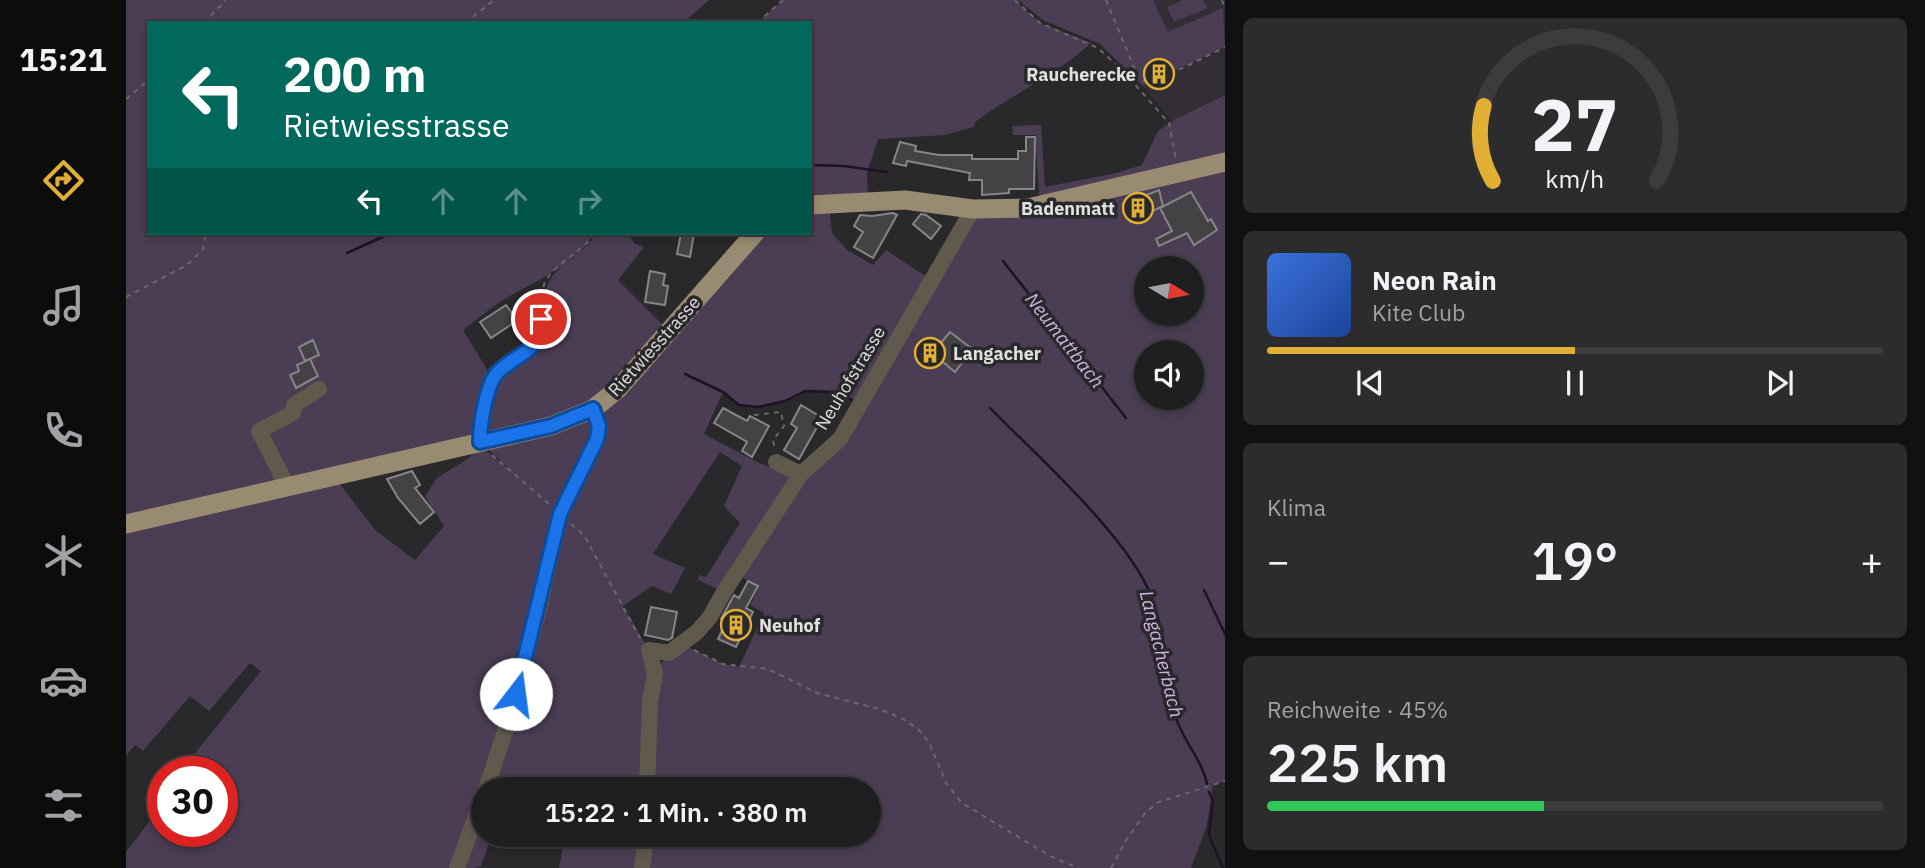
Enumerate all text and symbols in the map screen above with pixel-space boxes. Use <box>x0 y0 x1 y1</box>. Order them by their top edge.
text: 15:21 <box>19 38 107 80</box>
text: 200 m <box>283 42 427 105</box>
icon: left <box>168 49 259 140</box>
building icon: Raucherecke <box>1142 57 1176 91</box>
place label: Raucherecke <box>1026 63 1136 86</box>
text: 27 <box>1531 77 1619 172</box>
text: Rietwiesstrasse <box>283 104 510 146</box>
icon: directions <box>39 156 88 205</box>
text: km/h <box>1546 162 1604 195</box>
icon: left <box>351 182 389 220</box>
icon: ahead <box>424 182 462 220</box>
icon: ahead <box>497 182 535 220</box>
icon: right <box>570 182 608 220</box>
building icon: Badenmatt <box>1121 191 1155 225</box>
place label: Badenmatt <box>1021 197 1115 220</box>
north arrow <box>1134 256 1204 326</box>
map controls <box>1134 256 1204 410</box>
text: Neon Rain <box>1372 263 1497 297</box>
icon: music <box>39 281 88 330</box>
water label: Neumattbach <box>1020 287 1110 393</box>
pin <box>511 289 571 349</box>
street label: Rietwiesstrasse <box>603 291 705 401</box>
text: Kite Club <box>1372 297 1465 327</box>
icon: arrive <box>522 300 560 338</box>
street label: Neuhofstrasse <box>810 322 890 434</box>
building icon: Langacher <box>913 336 947 370</box>
button: sound <box>1134 340 1204 410</box>
place label: Langacher <box>953 342 1041 365</box>
icon: previous <box>1351 364 1389 402</box>
icon: pause <box>1556 364 1594 402</box>
icon: next <box>1761 364 1799 402</box>
icon: phone <box>39 406 88 455</box>
text: Klima <box>1267 492 1326 522</box>
text: 19° <box>1532 527 1618 594</box>
icon: climate <box>39 531 88 580</box>
text: − <box>1267 536 1290 585</box>
text: + <box>1860 536 1883 585</box>
water label: Langacherbach <box>1135 588 1189 720</box>
building icon: Neuhof <box>719 608 753 642</box>
place label: Neuhof <box>759 614 821 637</box>
icon: car <box>39 656 88 705</box>
position arrow <box>479 657 553 731</box>
text: Reichweite · 45% <box>1267 694 1448 724</box>
text: 225 km <box>1267 729 1448 796</box>
speed limit sign: 30 <box>147 756 238 847</box>
icon: filters <box>39 781 88 830</box>
text: 15:22 · 1 Min. · 380 m <box>545 795 807 829</box>

